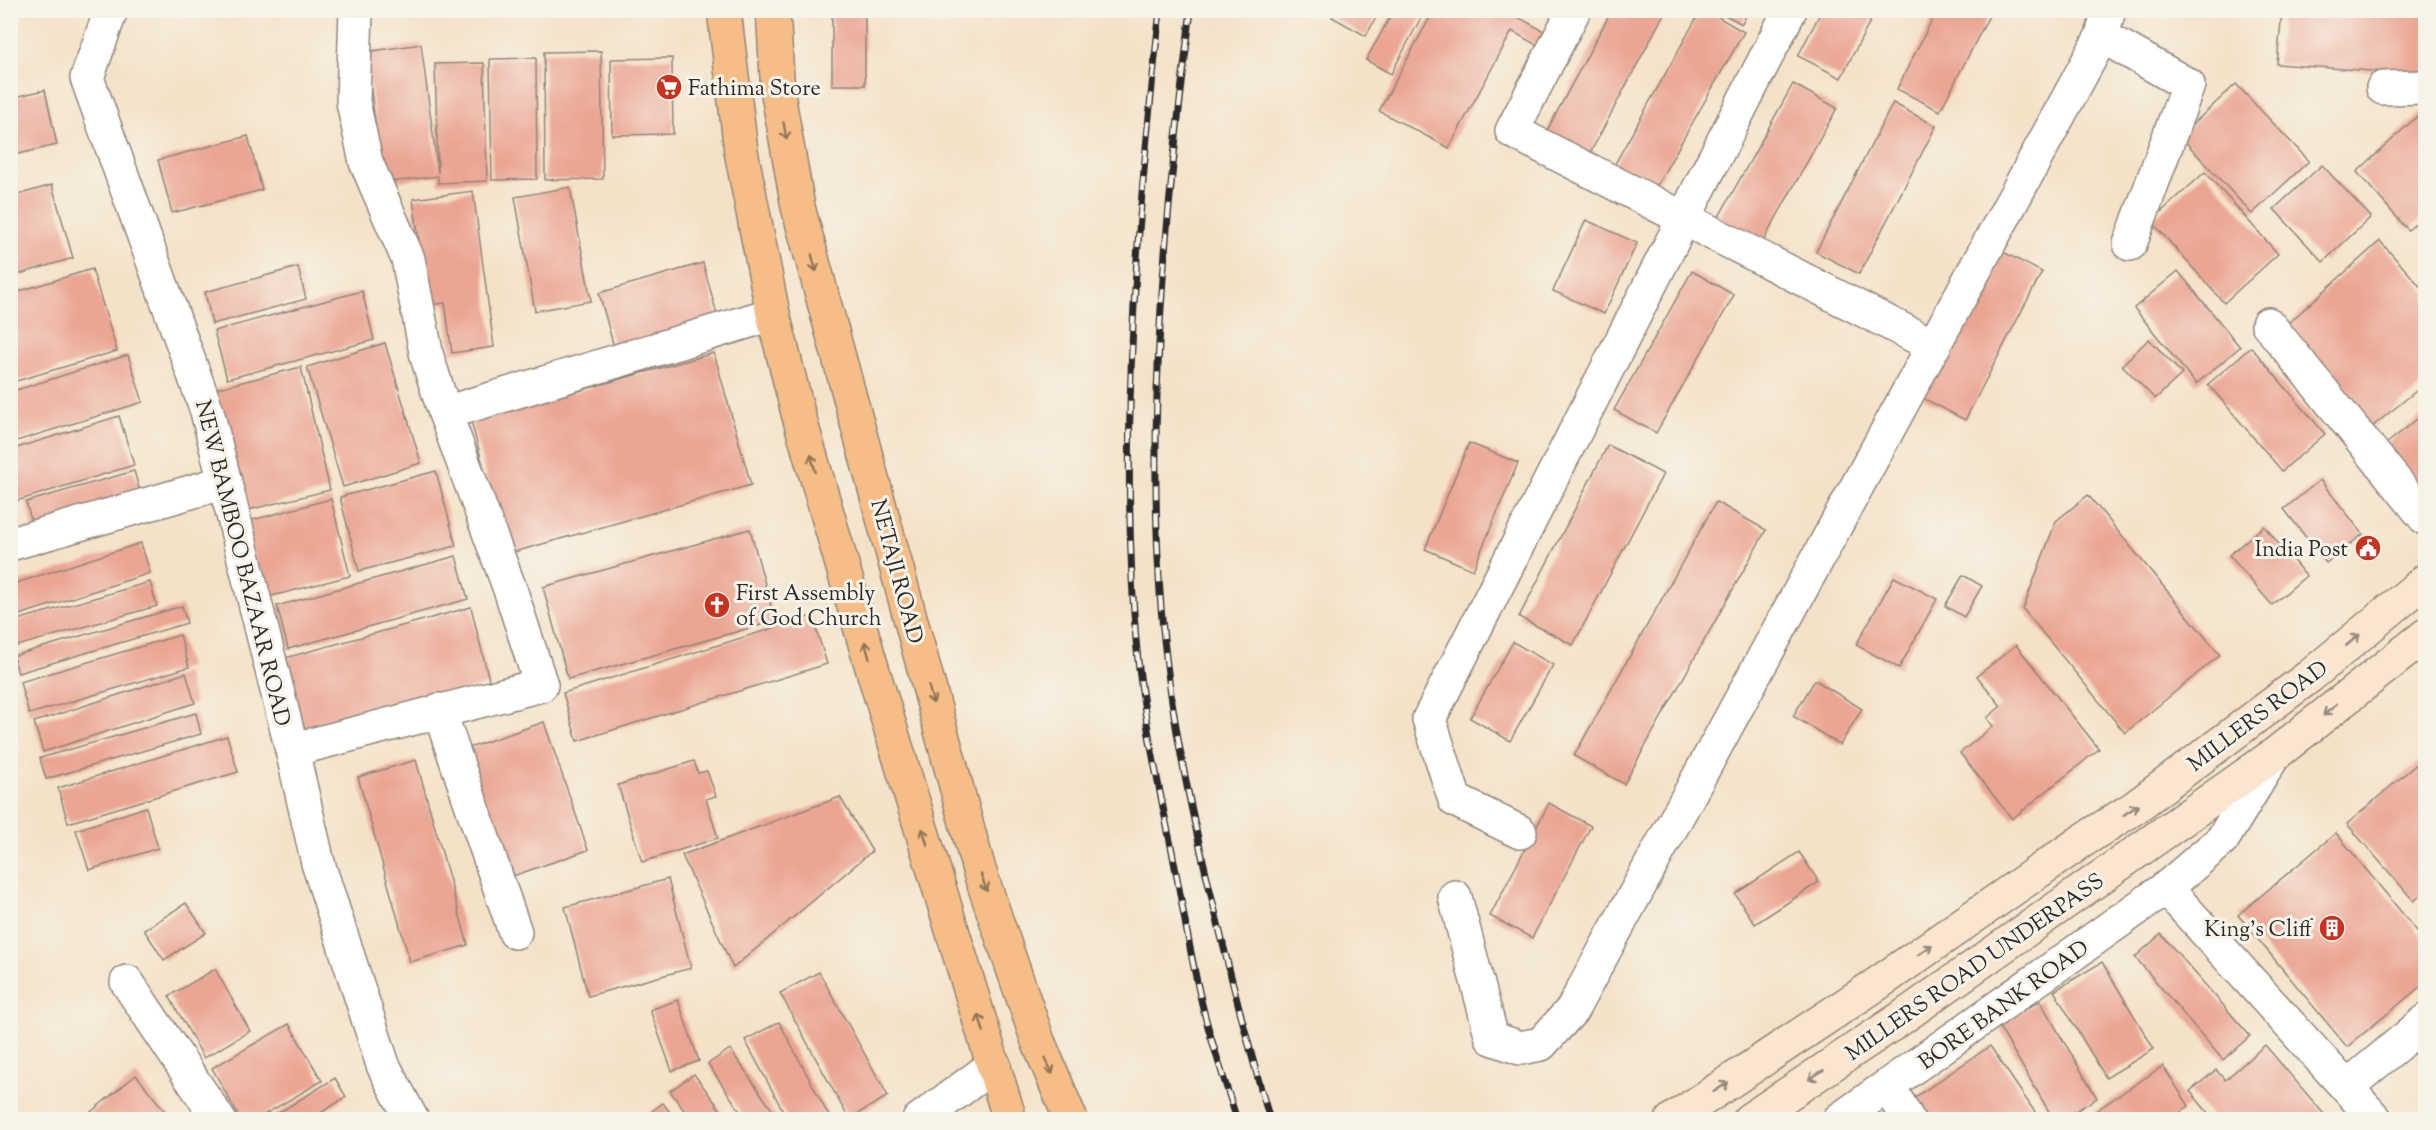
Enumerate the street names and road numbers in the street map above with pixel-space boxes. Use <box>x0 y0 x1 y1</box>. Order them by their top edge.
street label: NEW BAMBOO BAZAAR ROAD <box>185 397 297 730</box>
street label: NETAJI ROAD <box>860 496 930 648</box>
street label: MILLERS ROAD <box>2182 654 2336 781</box>
street label: MILLERS ROAD UNDERPASS <box>1840 867 2112 1070</box>
street label: BORE BANK ROAD <box>1913 934 2097 1079</box>

